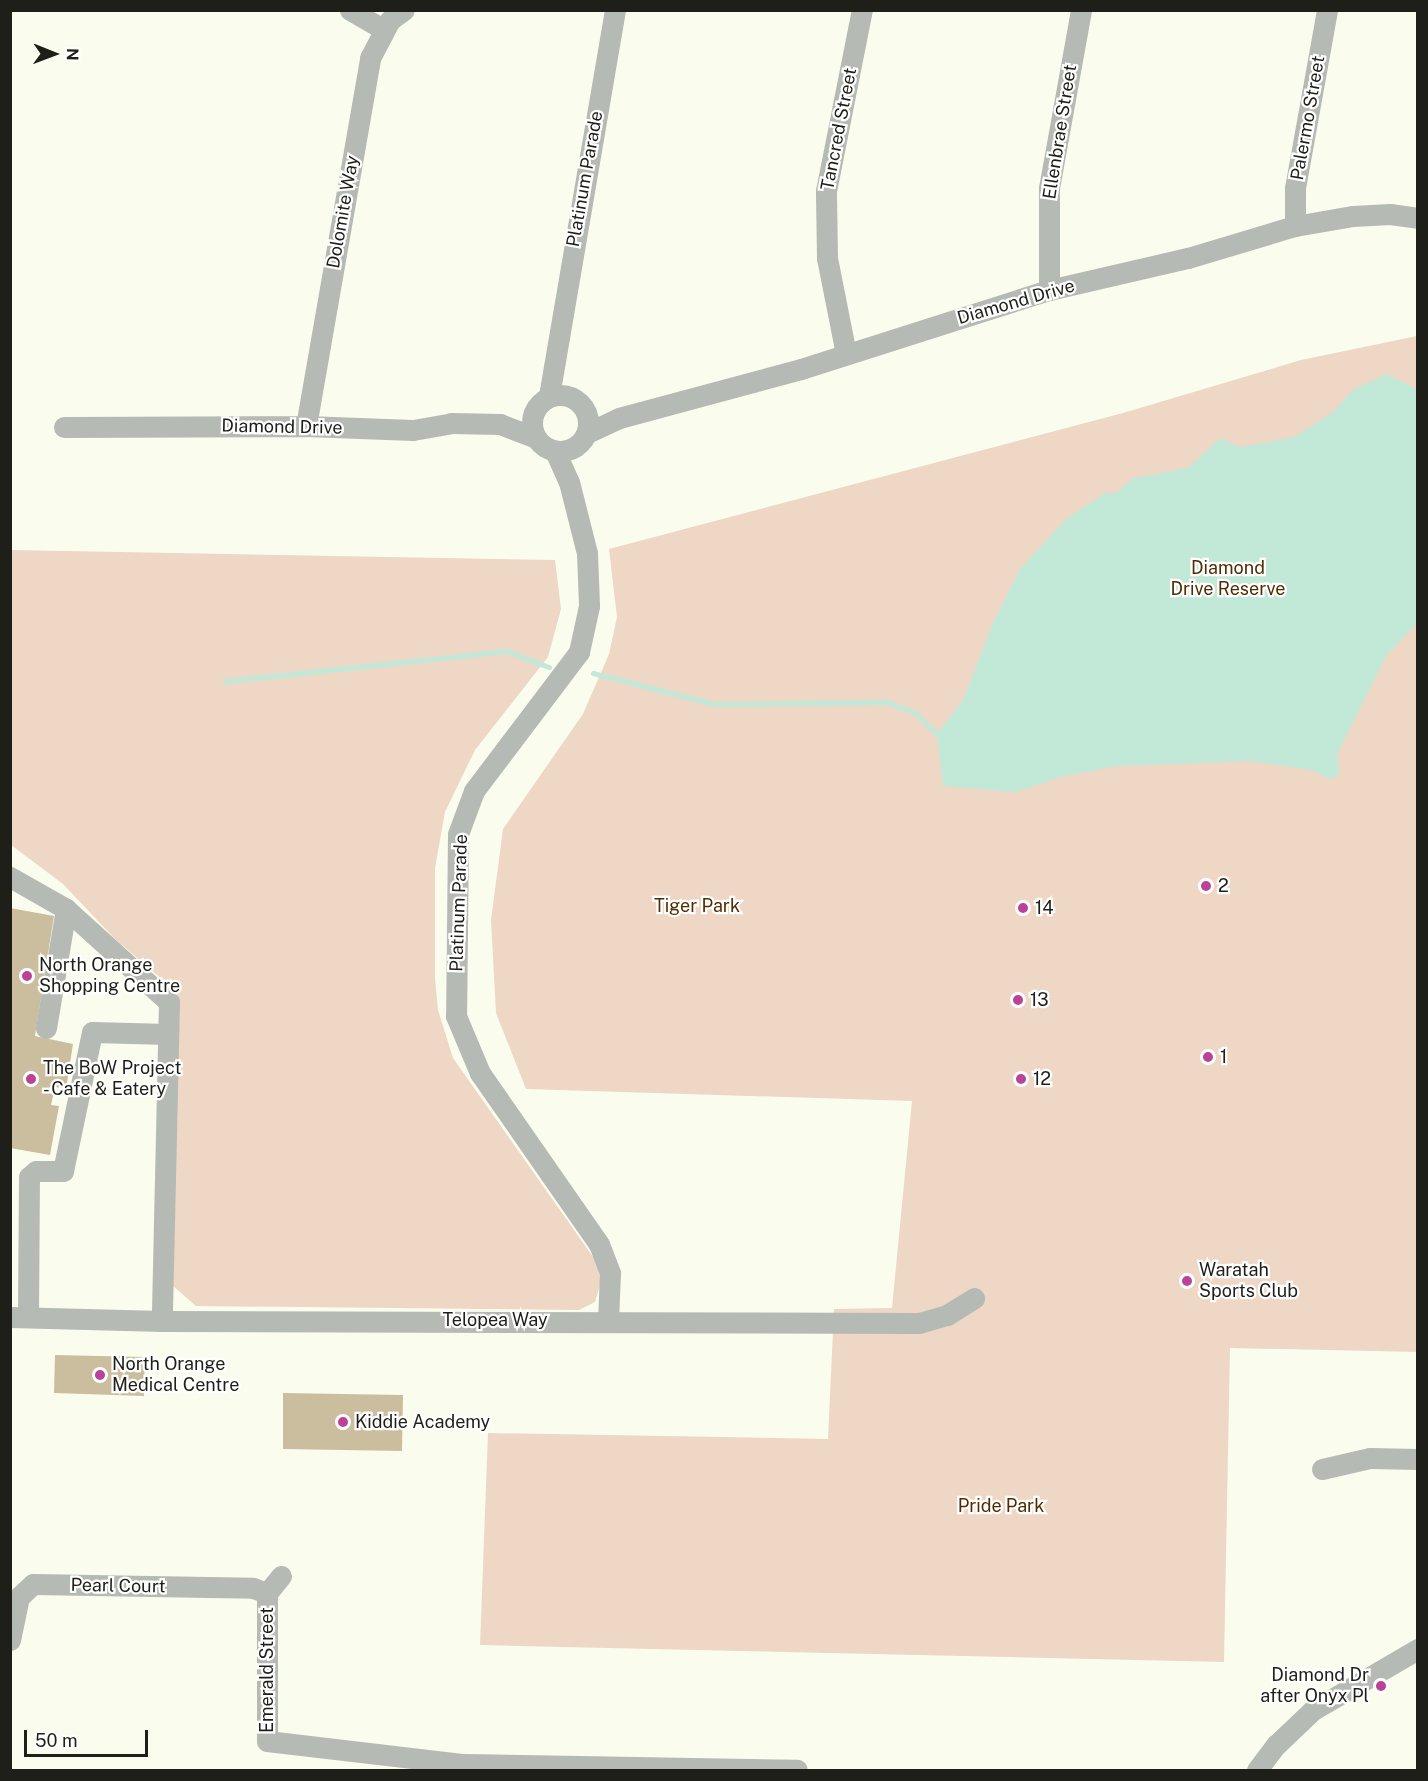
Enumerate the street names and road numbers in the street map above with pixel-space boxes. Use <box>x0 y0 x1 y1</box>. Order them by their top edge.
street label: Palermo Street <box>1286 54 1330 182</box>
street label: Ellenbrae Street <box>1039 63 1081 201</box>
street label: Tancred Street <box>817 66 861 192</box>
street label: Platinum Parade <box>562 109 608 249</box>
street label: Dolomite Way <box>322 154 364 270</box>
street label: Diamond Drive <box>955 275 1077 329</box>
street label: Diamond Drive <box>221 415 343 439</box>
street label: Platinum Parade <box>446 834 472 972</box>
street label: Telopea Way <box>442 1309 548 1331</box>
street label: Pearl Court <box>70 1574 166 1598</box>
street label: Emerald Street <box>256 1607 278 1733</box>

